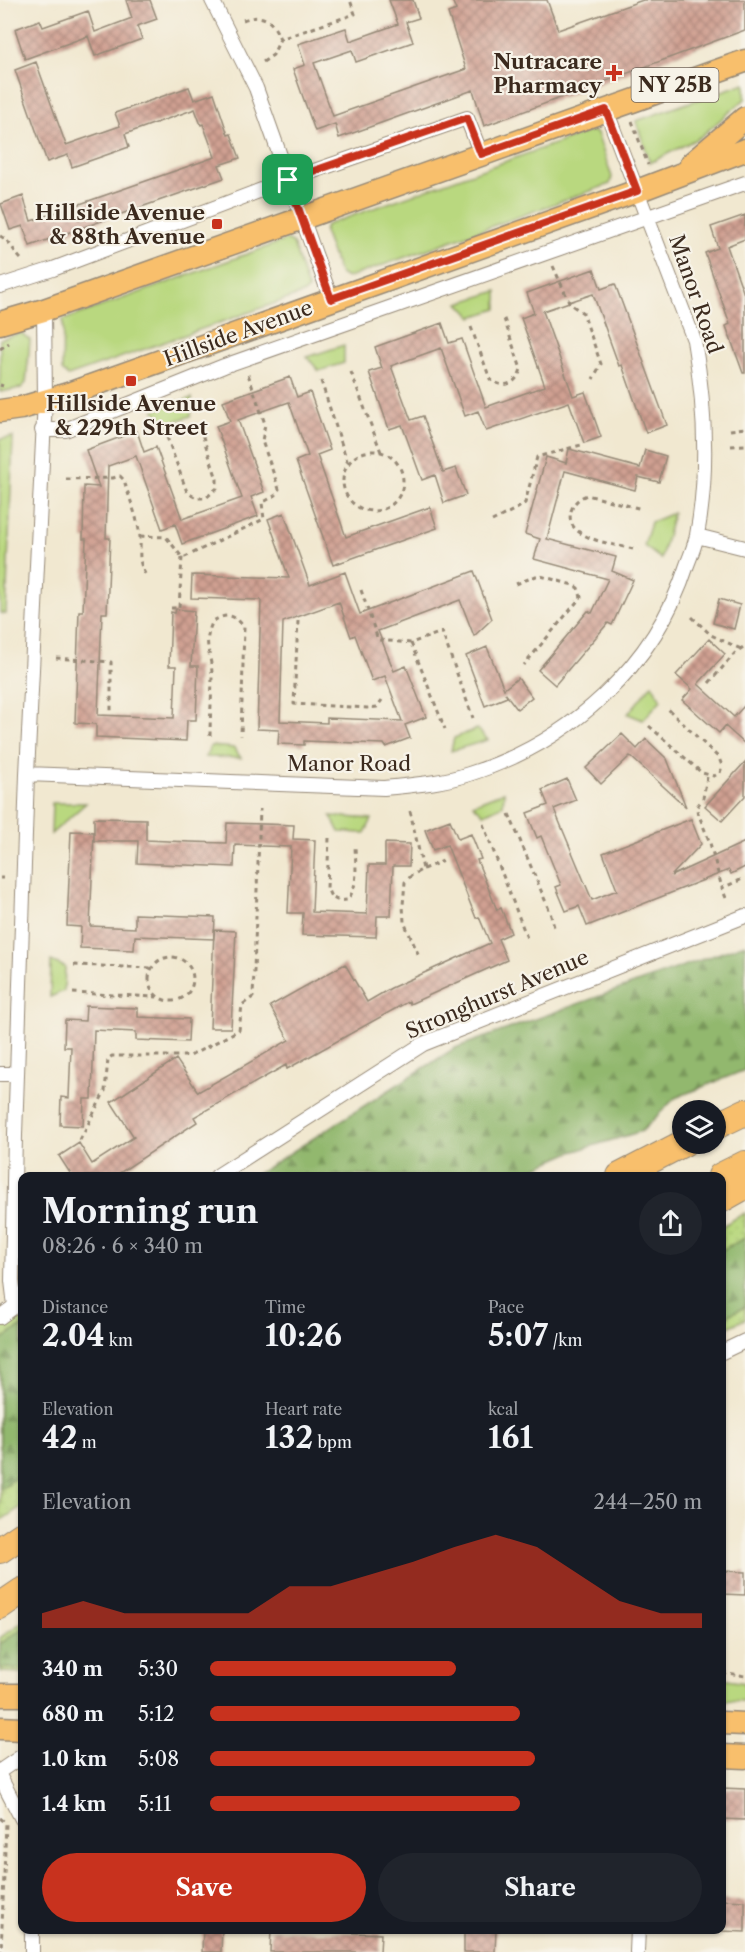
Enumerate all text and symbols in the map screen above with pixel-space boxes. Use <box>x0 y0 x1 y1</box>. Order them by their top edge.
place label: Nutracare Pharmacy <box>493 49 603 98</box>
marker: Nutracare Pharmacy <box>607 66 621 80</box>
road number: NY 25B <box>632 68 718 102</box>
pin <box>262 154 313 205</box>
icon: arrive <box>271 163 304 196</box>
place label: Hillside Avenue & 88th Avenue <box>35 200 205 249</box>
marker: Hillside Avenue & 88th Avenue <box>210 217 224 231</box>
street label: Manor Road <box>664 231 728 357</box>
street label: Hillside Avenue <box>160 295 316 371</box>
marker: Hillside Avenue & 229th Street <box>124 374 138 388</box>
place label: Hillside Avenue & 229th Street <box>46 391 216 440</box>
street label: Manor Road <box>287 751 411 776</box>
street label: Stronghurst Avenue <box>402 944 592 1044</box>
map controls <box>672 1100 726 1154</box>
button: layers <box>672 1100 726 1154</box>
text: Morning run <box>42 1191 258 1232</box>
button: share <box>639 1192 702 1255</box>
text: 08:26 · 6 × 340 m <box>42 1234 203 1258</box>
text: Distance <box>42 1297 108 1317</box>
text: Time <box>265 1297 305 1317</box>
text: Pace <box>488 1297 524 1317</box>
text: 2.04 <box>42 1317 105 1354</box>
text: 10:26 <box>265 1317 342 1354</box>
text: 5:07 <box>488 1317 548 1354</box>
text: km <box>105 1330 133 1350</box>
text: /km <box>548 1330 582 1350</box>
text: Elevation <box>42 1399 113 1419</box>
text: Heart rate <box>265 1399 342 1419</box>
text: kcal <box>488 1399 518 1419</box>
text: 42 <box>42 1419 78 1456</box>
text: 132 <box>265 1419 313 1456</box>
text: 161 <box>488 1419 533 1456</box>
text: m <box>78 1432 97 1452</box>
text: bpm <box>313 1432 352 1452</box>
text: Elevation <box>42 1490 131 1514</box>
text: 244–250 m <box>594 1490 702 1514</box>
text: 340 m <box>42 1657 103 1681</box>
text: 5:30 <box>138 1657 178 1681</box>
text: 680 m <box>42 1702 104 1726</box>
text: 5:12 <box>138 1702 174 1726</box>
text: 1.0 km <box>42 1747 107 1771</box>
text: 5:08 <box>138 1747 179 1771</box>
text: 1.4 km <box>42 1792 107 1816</box>
text: 5:11 <box>138 1792 171 1816</box>
button: Save <box>42 1853 366 1922</box>
button: Share <box>378 1853 702 1922</box>

